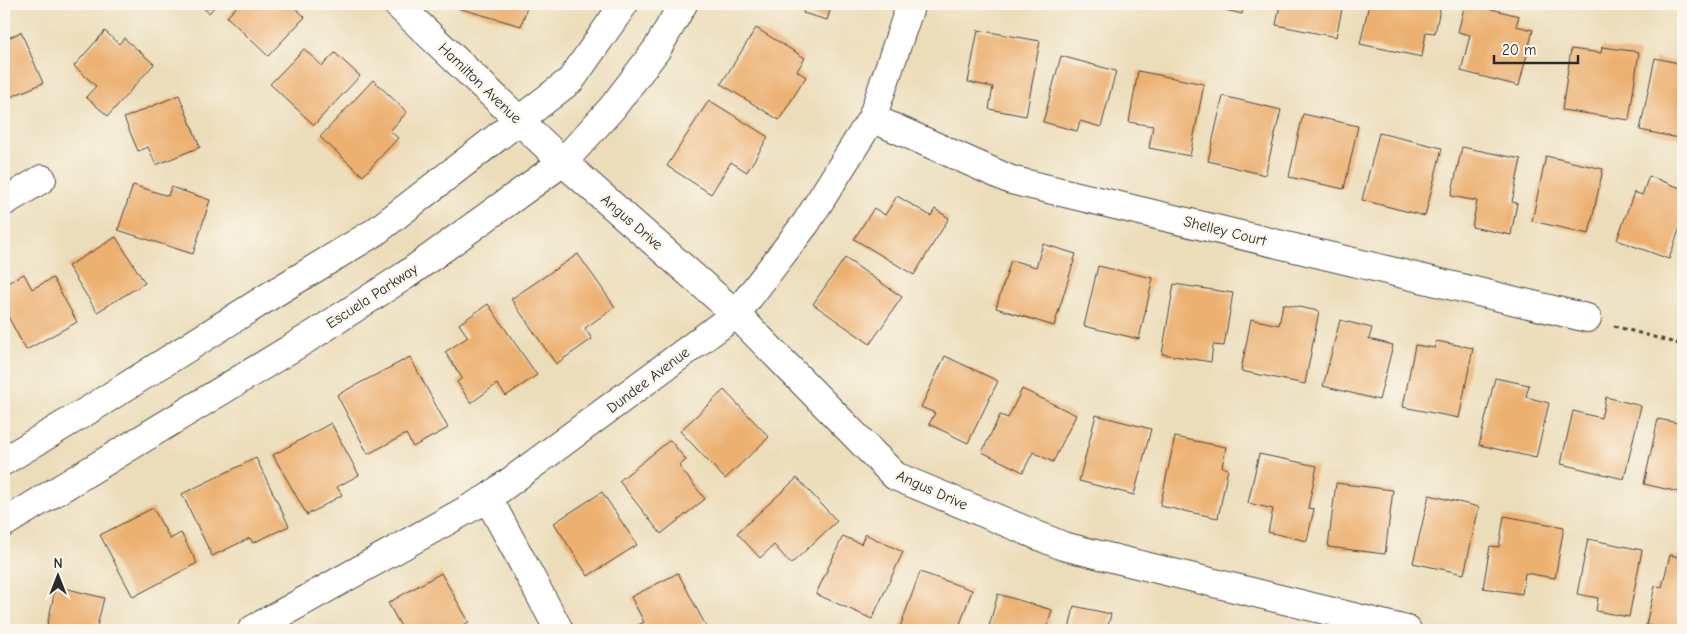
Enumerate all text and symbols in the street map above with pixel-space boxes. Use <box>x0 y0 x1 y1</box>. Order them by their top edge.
scale bar <box>1494 32 1578 64</box>
street label: Hamilton Avenue <box>435 39 526 127</box>
text: 20 m <box>1502 41 1536 59</box>
street label: Angus Drive <box>597 190 667 254</box>
street label: Shelley Court <box>1182 212 1269 250</box>
street label: Escuela Parkway <box>323 260 421 332</box>
street label: Dundee Avenue <box>603 343 693 417</box>
street label: Angus Drive <box>894 466 971 514</box>
north arrow <box>32 552 82 602</box>
text: N <box>53 555 63 572</box>

